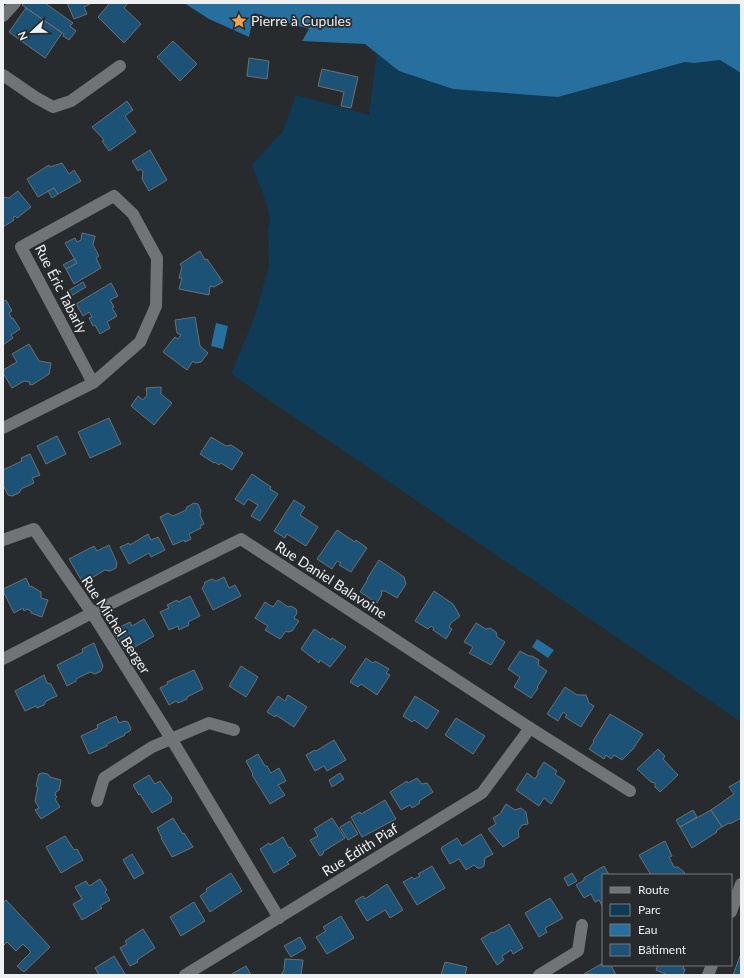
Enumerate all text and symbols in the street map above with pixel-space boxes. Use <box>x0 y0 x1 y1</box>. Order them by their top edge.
north arrow <box>12 12 52 52</box>
place icon: Pierre à Cupules <box>230 12 248 30</box>
place label: Pierre à Cupules <box>251 12 351 29</box>
text: N <box>15 30 30 42</box>
street label: Rue Éric Tabarly <box>32 241 92 337</box>
street label: Rue Daniel Balavoine <box>272 537 390 622</box>
street label: Rue Michel Berger <box>78 573 154 677</box>
street label: Rue Édith Piaf <box>319 819 401 880</box>
legend <box>602 874 732 966</box>
text: Route <box>638 882 669 897</box>
text: Parc <box>638 902 661 917</box>
text: Eau <box>638 922 658 937</box>
text: Bâtiment <box>638 942 687 957</box>

